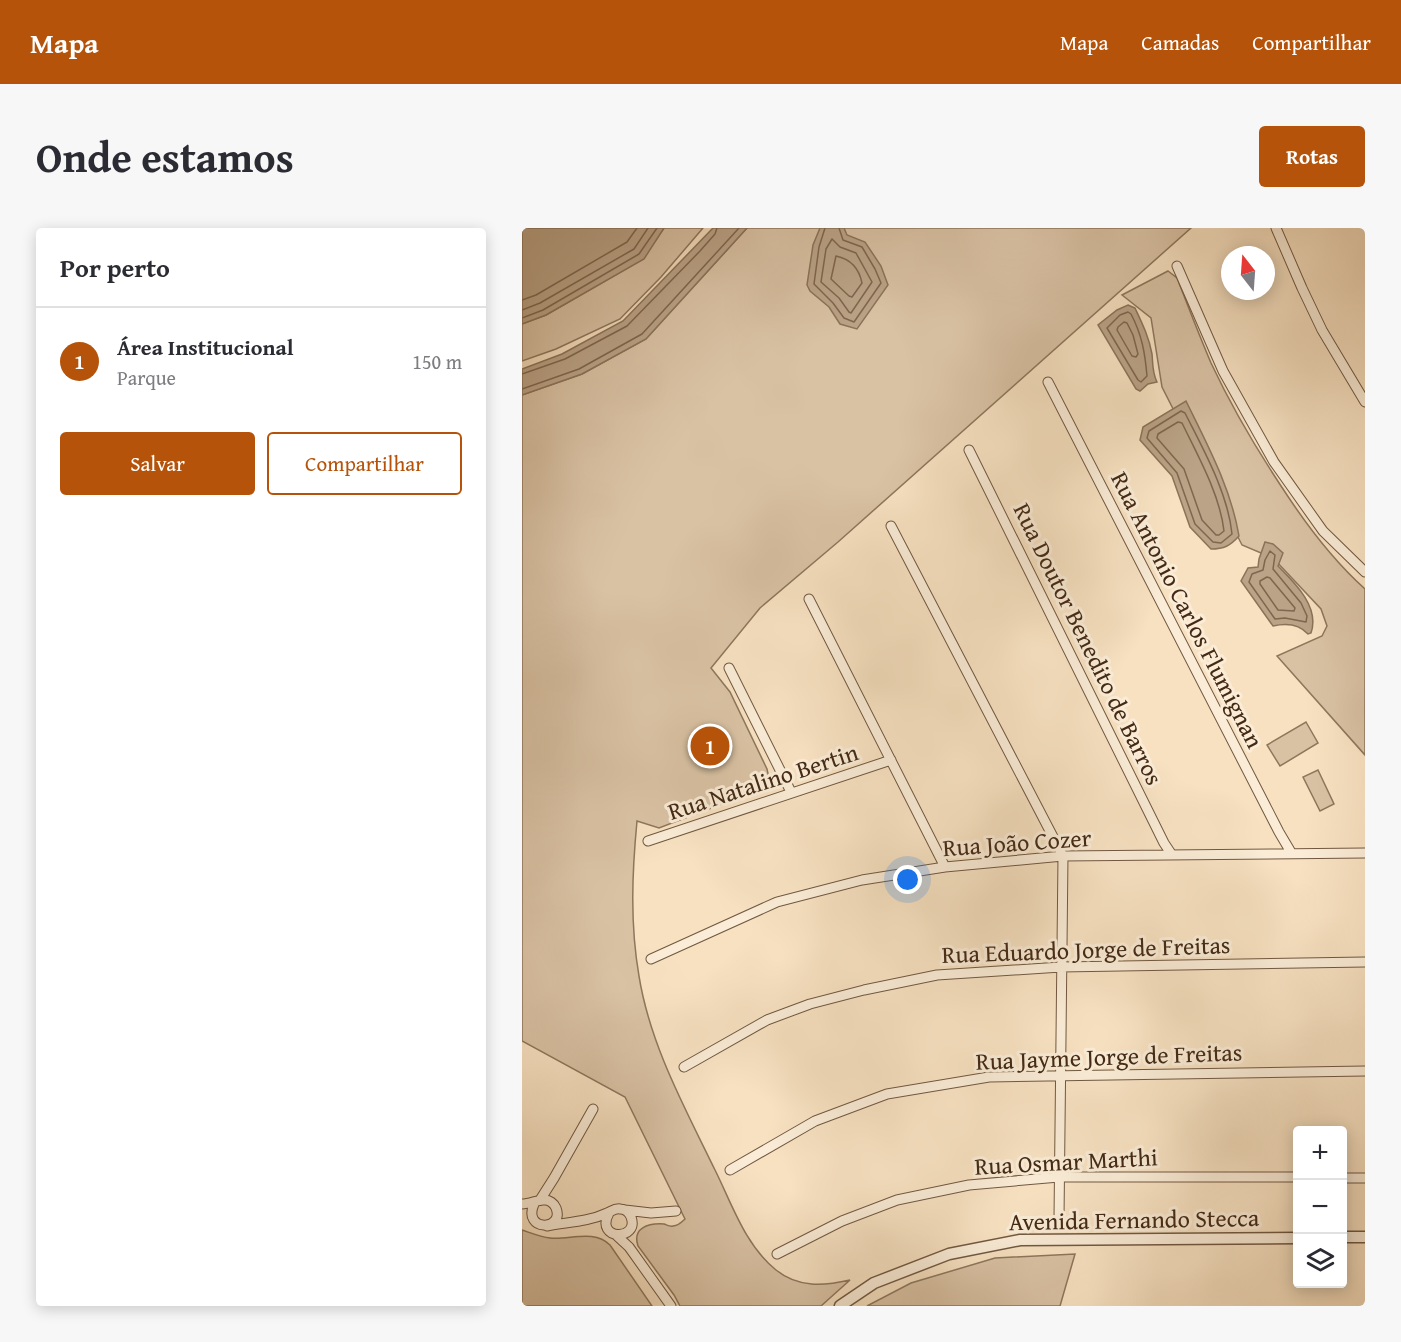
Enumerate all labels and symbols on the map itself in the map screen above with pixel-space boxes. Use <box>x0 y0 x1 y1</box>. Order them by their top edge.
north arrow <box>1221 246 1275 300</box>
street label: Rua Antonio Carlos Flumignan <box>1102 465 1273 755</box>
street label: Rua Doutor Benedito de Barros <box>1005 497 1172 791</box>
pin: 1 <box>690 724 729 768</box>
street label: Rua Natalino Bertin <box>663 734 863 829</box>
street label: Rua João Cozer <box>941 820 1093 865</box>
your location <box>893 865 922 894</box>
street label: Rua Eduardo Jorge de Freitas <box>941 927 1231 972</box>
street label: Rua Jayme Jorge de Freitas <box>975 1034 1243 1079</box>
street label: Rua Osmar Marthi <box>974 1139 1159 1184</box>
street label: Avenida Fernando Stecca <box>1009 1200 1260 1239</box>

